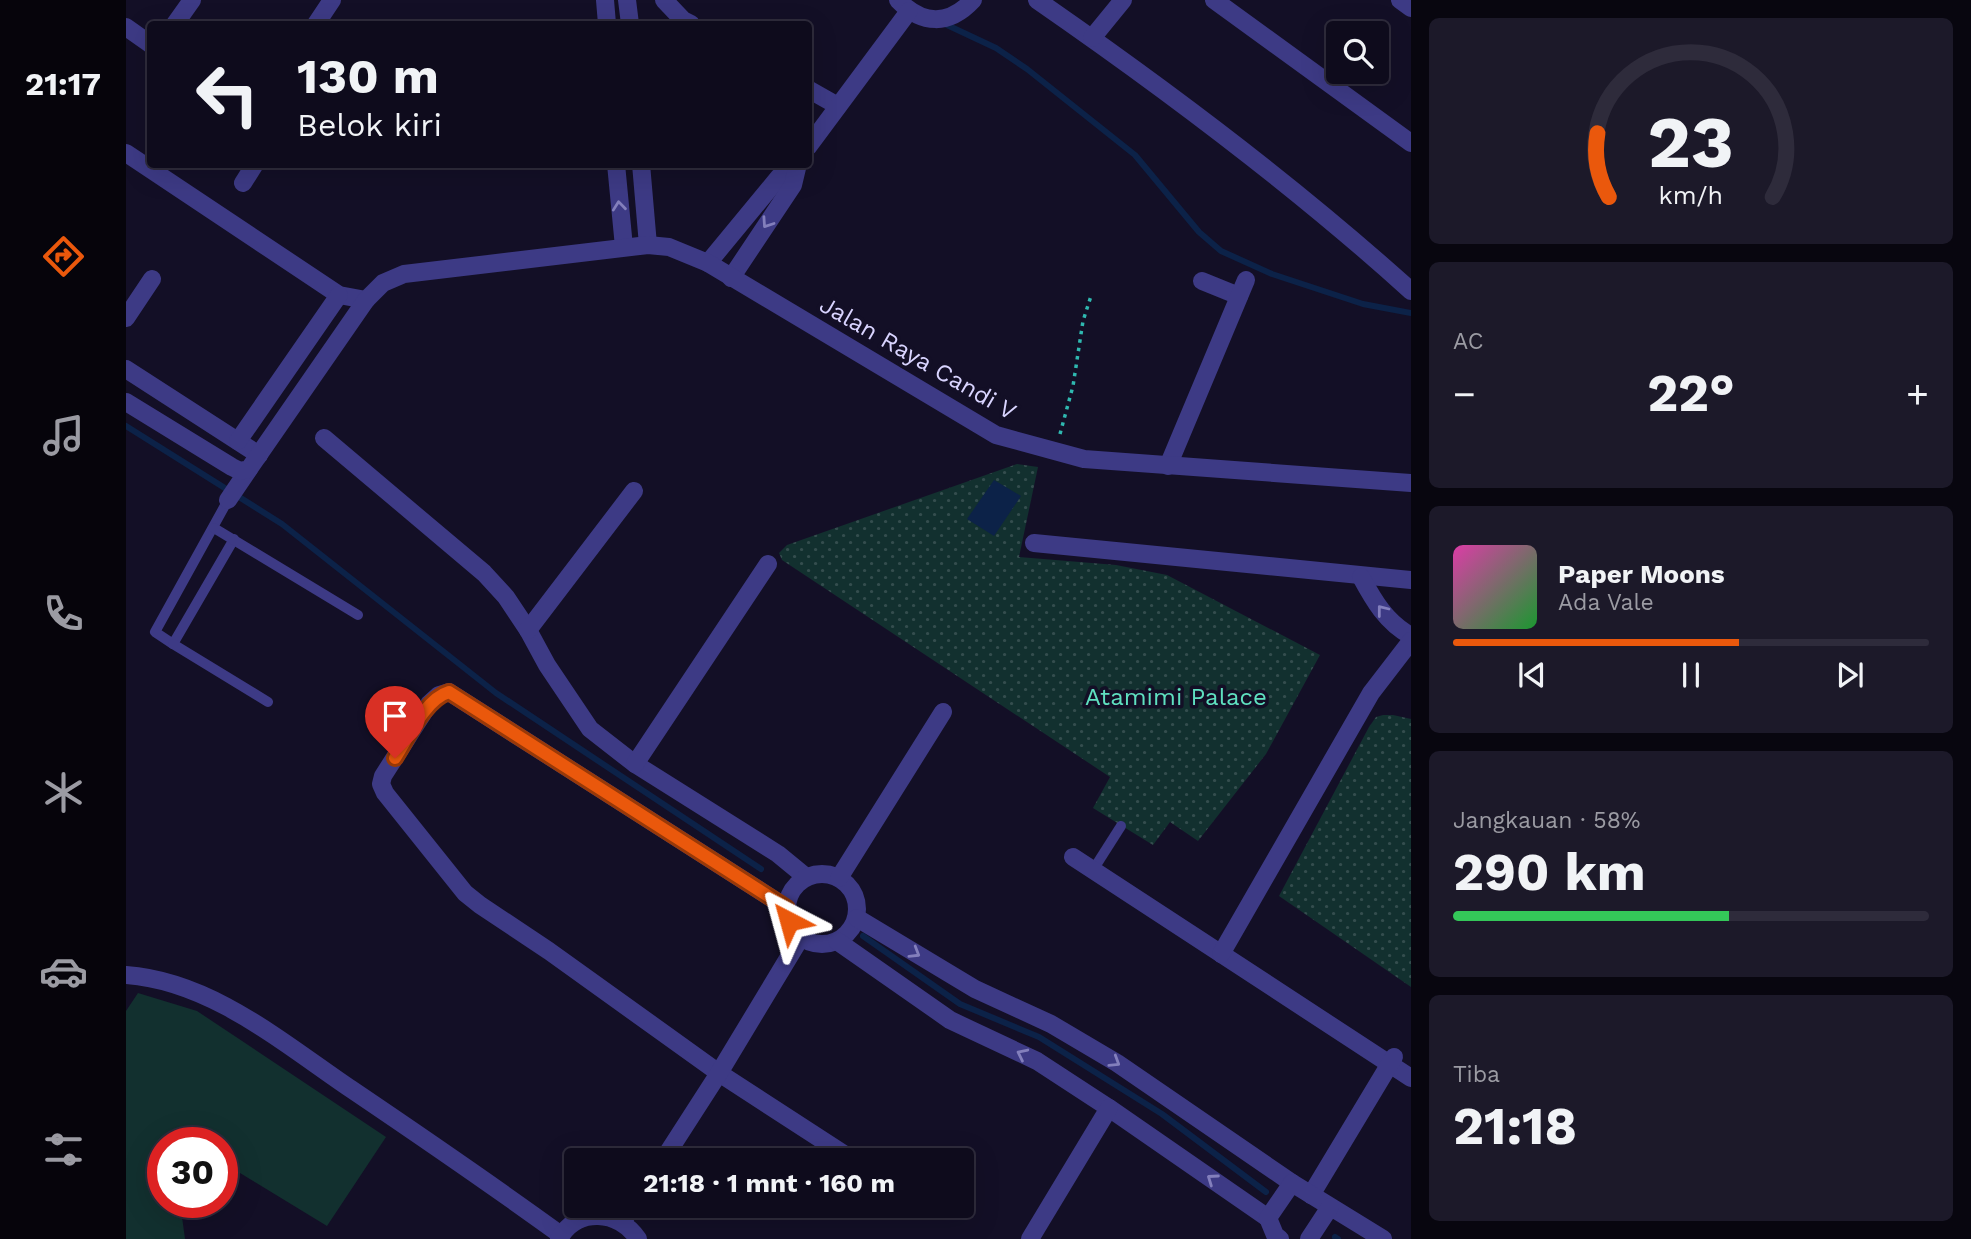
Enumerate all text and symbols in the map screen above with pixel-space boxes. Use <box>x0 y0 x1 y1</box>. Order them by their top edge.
map controls <box>1326 21 1389 84</box>
button: search <box>1326 21 1389 84</box>
text: 130 m <box>297 47 439 105</box>
icon: left <box>182 49 273 140</box>
text: 21:17 <box>25 65 101 103</box>
text: 23 <box>1648 99 1734 185</box>
text: Belok kiri <box>297 106 442 144</box>
text: km/h <box>1659 181 1723 210</box>
one-way arrow <box>611 200 626 212</box>
one-way arrow <box>763 215 775 228</box>
icon: directions <box>39 232 88 281</box>
street label: Jalan Raya Candi V <box>815 290 1021 426</box>
text: AC <box>1453 328 1483 355</box>
text: 22° <box>1647 363 1735 424</box>
text: − <box>1453 372 1476 416</box>
text: + <box>1906 372 1929 416</box>
icon: music <box>39 411 88 460</box>
text: Paper Moons <box>1558 559 1725 589</box>
icon: phone <box>39 589 88 638</box>
text: Ada Vale <box>1558 589 1654 616</box>
one-way arrow <box>1377 606 1390 618</box>
icon: previous <box>1513 656 1551 694</box>
icon: pause <box>1672 656 1710 694</box>
icon: next <box>1831 656 1869 694</box>
park label: Atamimi Palace <box>1085 683 1267 711</box>
pin <box>365 686 425 758</box>
icon: arrive <box>376 697 414 735</box>
icon: climate <box>39 768 88 817</box>
text: Jangkauan · 58% <box>1453 807 1641 834</box>
text: 290 km <box>1453 842 1646 903</box>
position arrow <box>752 884 826 958</box>
one-way arrow <box>908 945 921 958</box>
icon: car <box>39 947 88 996</box>
one-way arrow <box>1017 1048 1029 1062</box>
one-way arrow <box>1107 1054 1120 1067</box>
text: Tiba <box>1453 1061 1500 1088</box>
text: 21:18 <box>1453 1096 1577 1157</box>
icon: filters <box>39 1125 88 1174</box>
speed limit sign: 30 <box>147 1127 238 1218</box>
text: 21:18 · 1 mnt · 160 m <box>643 1168 895 1198</box>
one-way arrow <box>1207 1175 1220 1187</box>

